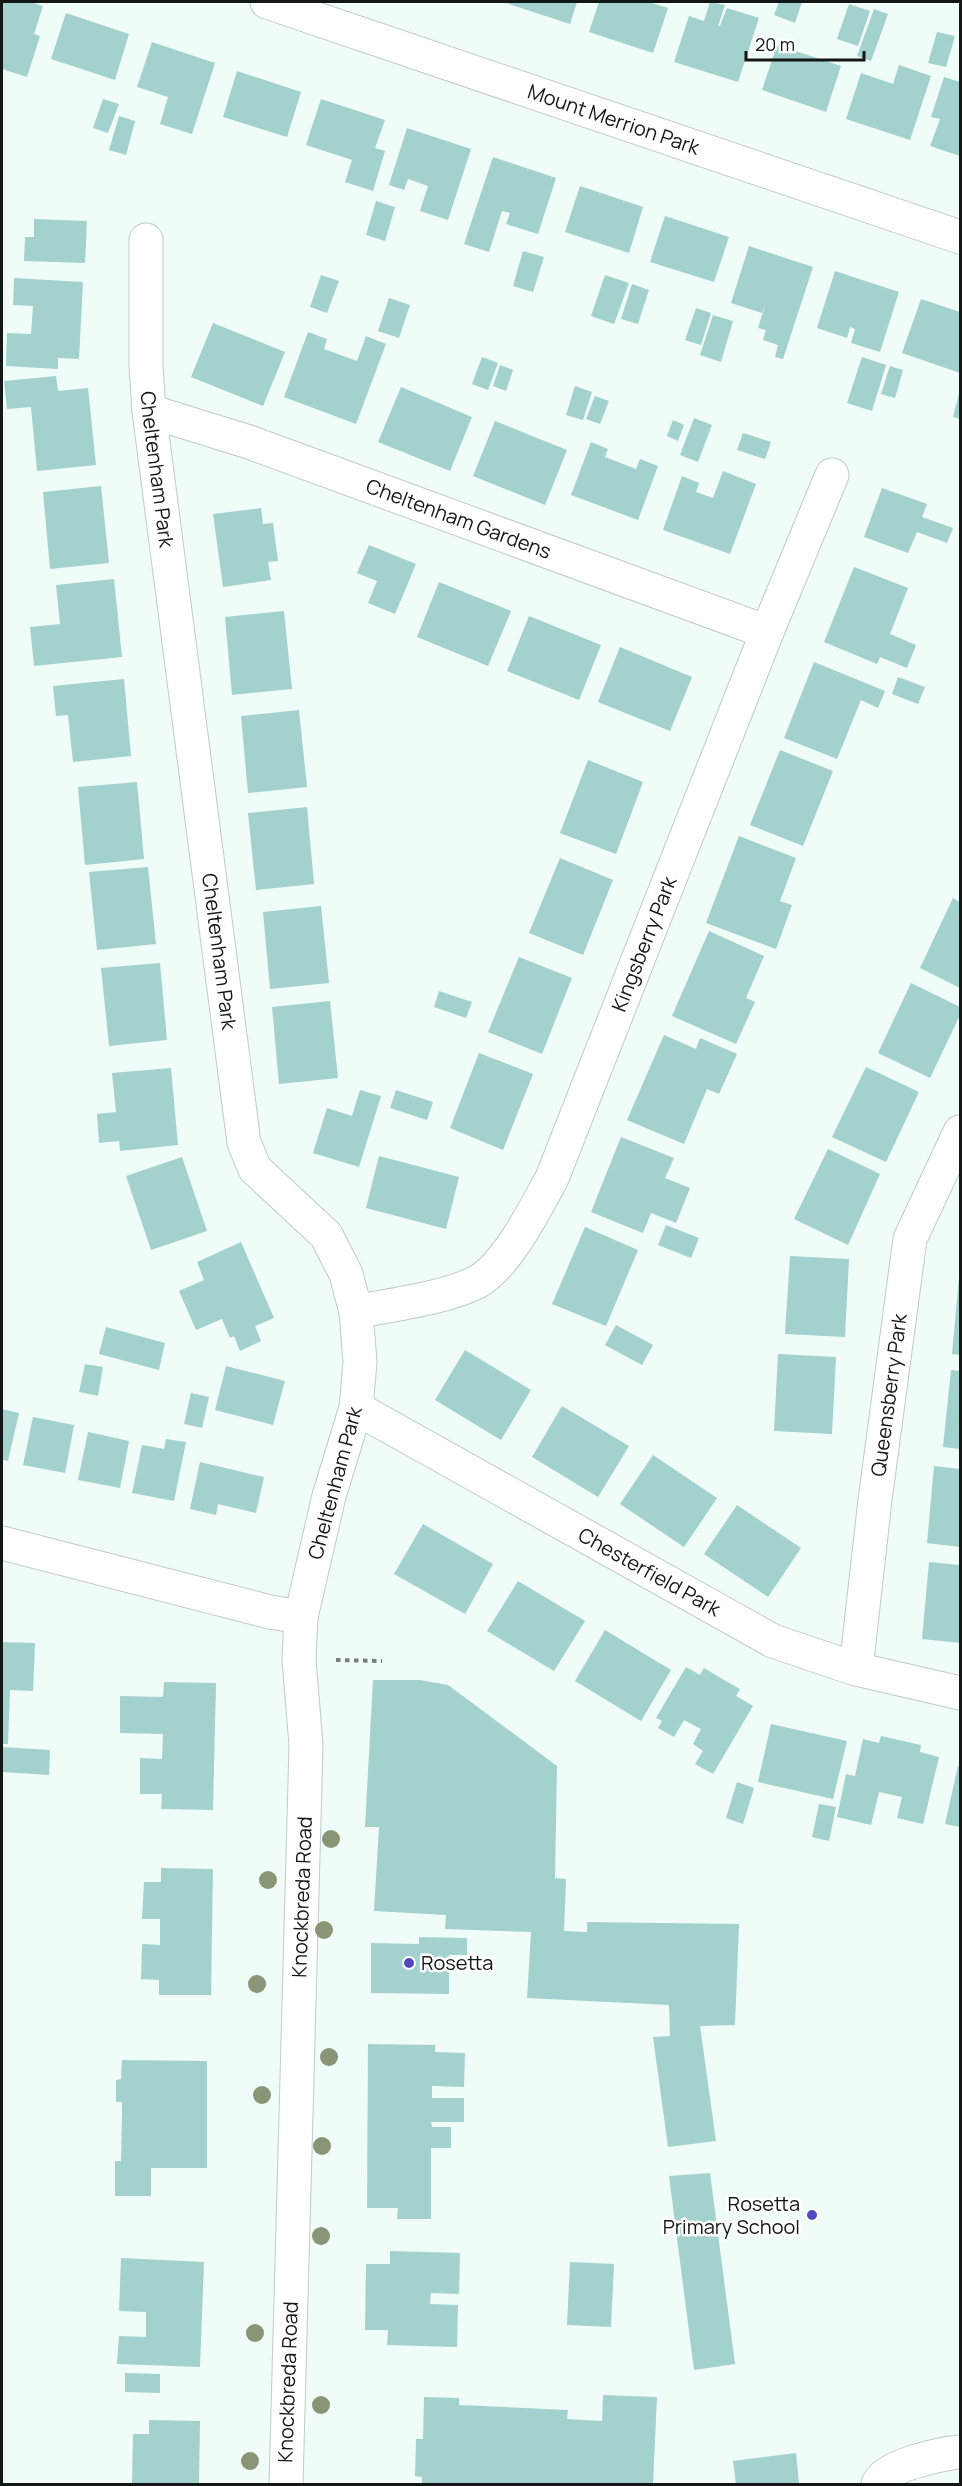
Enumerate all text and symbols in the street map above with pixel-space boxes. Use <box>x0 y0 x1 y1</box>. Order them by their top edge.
scale bar <box>746 24 864 62</box>
text: 20 m <box>755 32 795 56</box>
street label: Mount Merrion Park <box>524 77 704 161</box>
street label: Cheltenham Park <box>135 390 181 550</box>
street label: Cheltenham Gardens <box>362 472 555 565</box>
street label: Kingsberry Park <box>605 871 683 1015</box>
street label: Cheltenham Park <box>196 872 243 1032</box>
street label: Queensberry Park <box>864 1311 913 1478</box>
street label: Cheltenham Park <box>301 1402 368 1562</box>
street label: Chesterfield Park <box>574 1521 727 1623</box>
street label: Knockbreda Road <box>285 1816 318 1978</box>
place label: Rosetta <box>421 1949 493 1976</box>
marker: Rosetta <box>402 1956 416 1970</box>
place label: Rosetta Primary School <box>663 2190 800 2240</box>
marker: Rosetta Primary School <box>805 2208 819 2222</box>
street label: Knockbreda Road <box>271 2301 304 2463</box>

